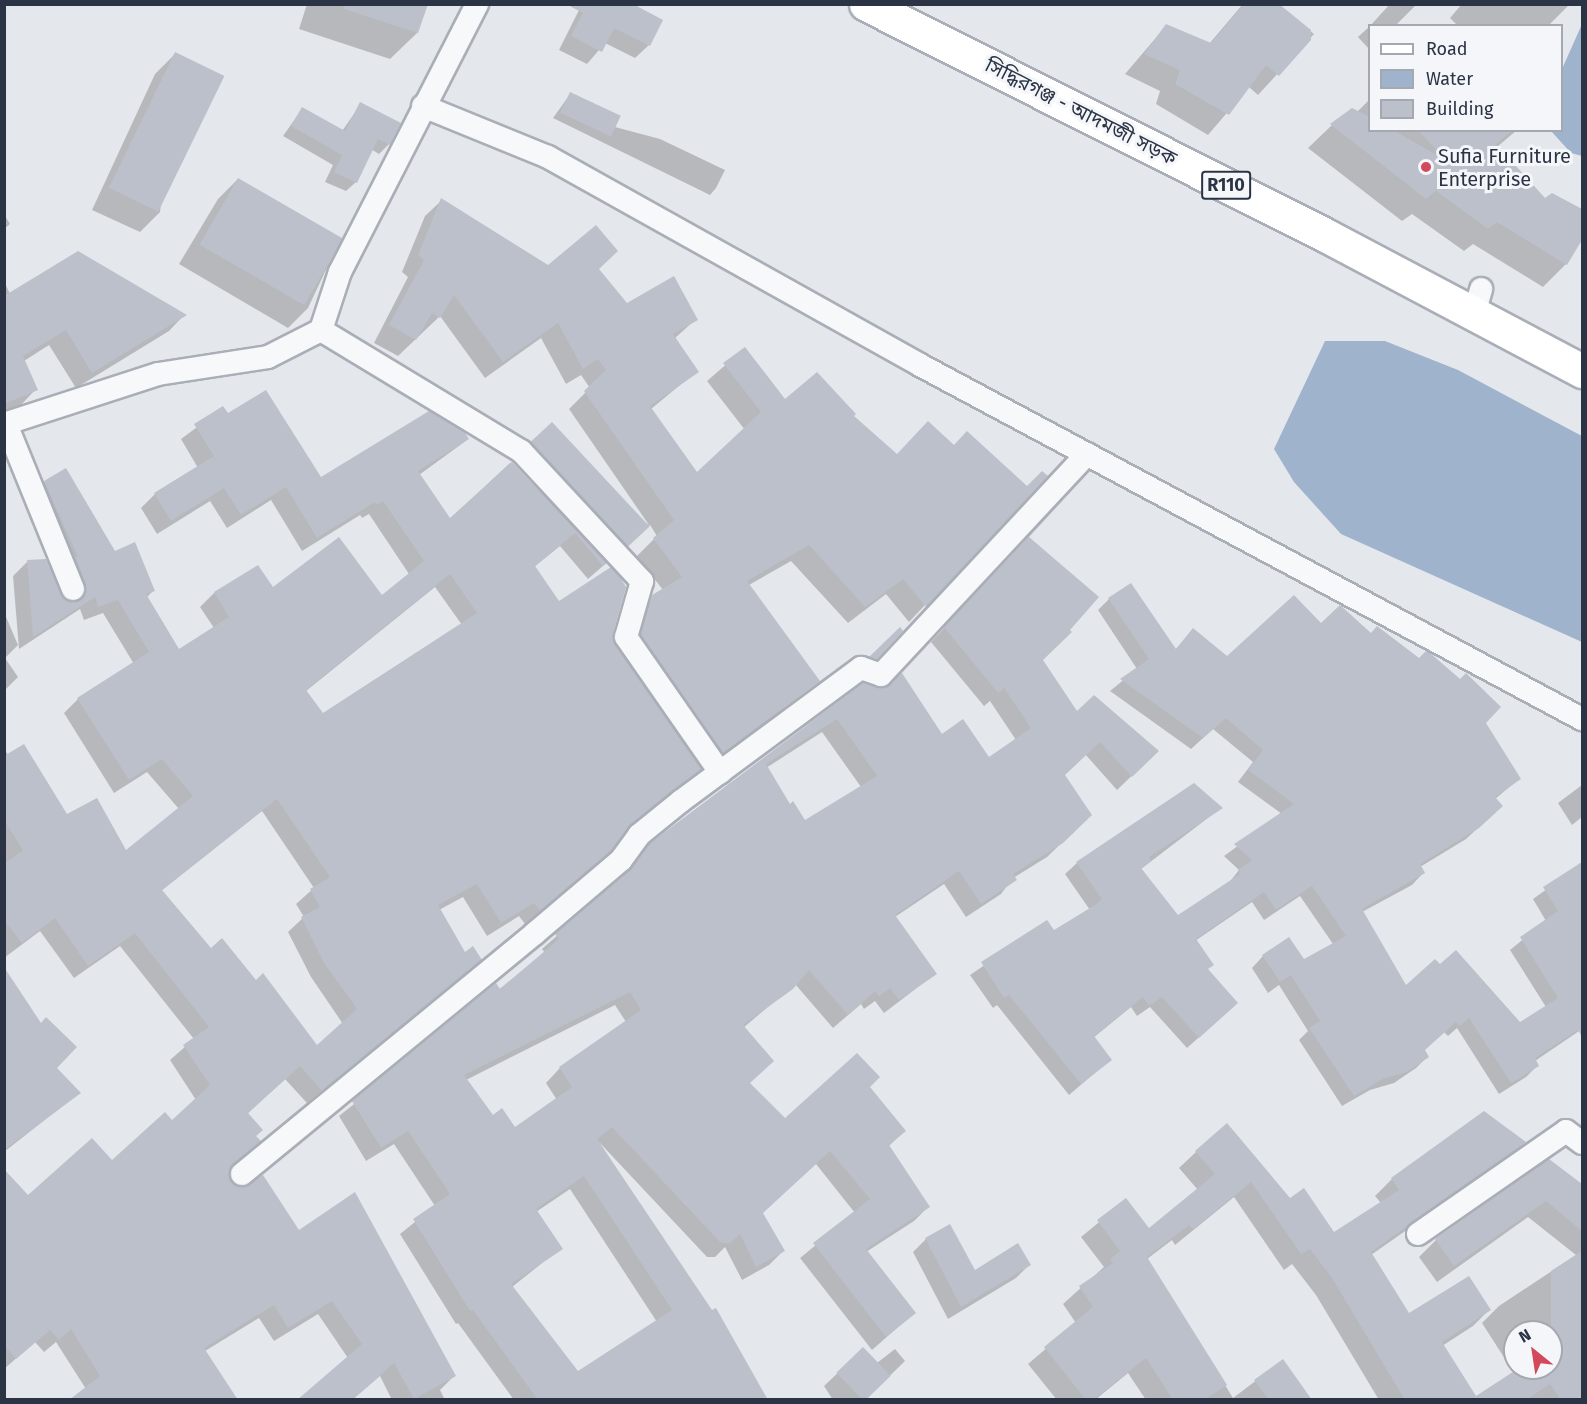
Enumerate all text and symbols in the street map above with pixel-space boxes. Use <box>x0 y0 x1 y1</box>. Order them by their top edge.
legend <box>1368 24 1563 132</box>
text: Road <box>1426 38 1468 60</box>
street label: সিদ্ধিরগঞ্জ - আদমজী সড়ক <box>981 53 1181 171</box>
text: Water <box>1426 68 1473 90</box>
text: Building <box>1426 98 1493 120</box>
place label: Sufia Furniture Enterprise <box>1438 144 1571 191</box>
marker: Sufia Furniture Enterprise <box>1419 160 1433 174</box>
road number: R110 <box>1200 170 1252 200</box>
north arrow <box>1503 1320 1563 1380</box>
text: N <box>1515 1325 1534 1347</box>

